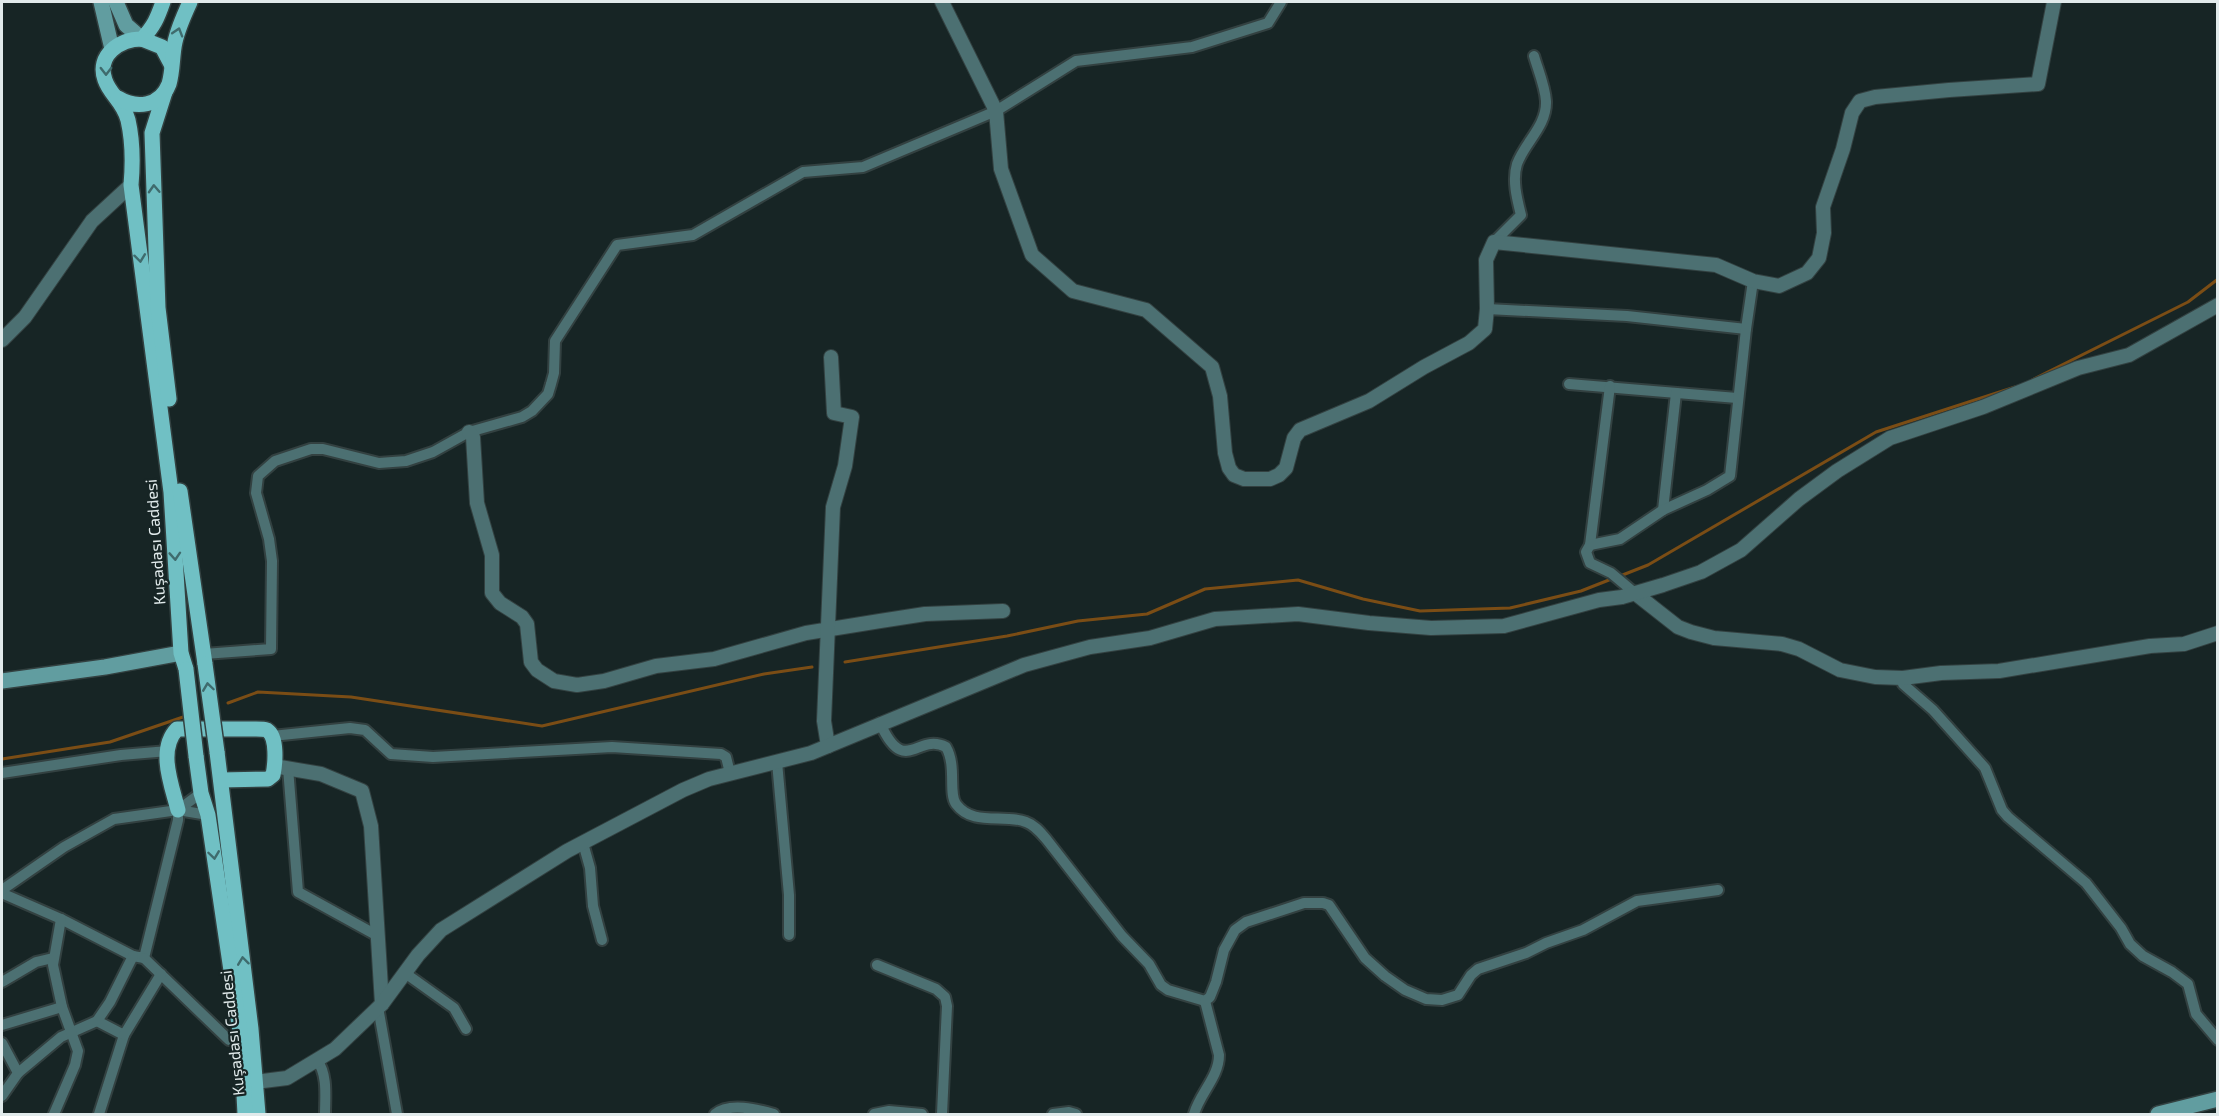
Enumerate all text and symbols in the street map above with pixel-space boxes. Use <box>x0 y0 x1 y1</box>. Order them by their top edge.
one-way arrow <box>171 27 183 38</box>
one-way arrow <box>99 67 112 76</box>
one-way arrow <box>147 184 160 193</box>
one-way arrow <box>134 253 146 263</box>
street label: Kuşadası Caddesi <box>141 478 169 606</box>
one-way arrow <box>168 551 181 560</box>
one-way arrow <box>203 683 215 692</box>
one-way arrow <box>208 850 220 859</box>
one-way arrow <box>237 957 250 966</box>
street label: Kuşadası Caddesi <box>215 969 249 1097</box>

